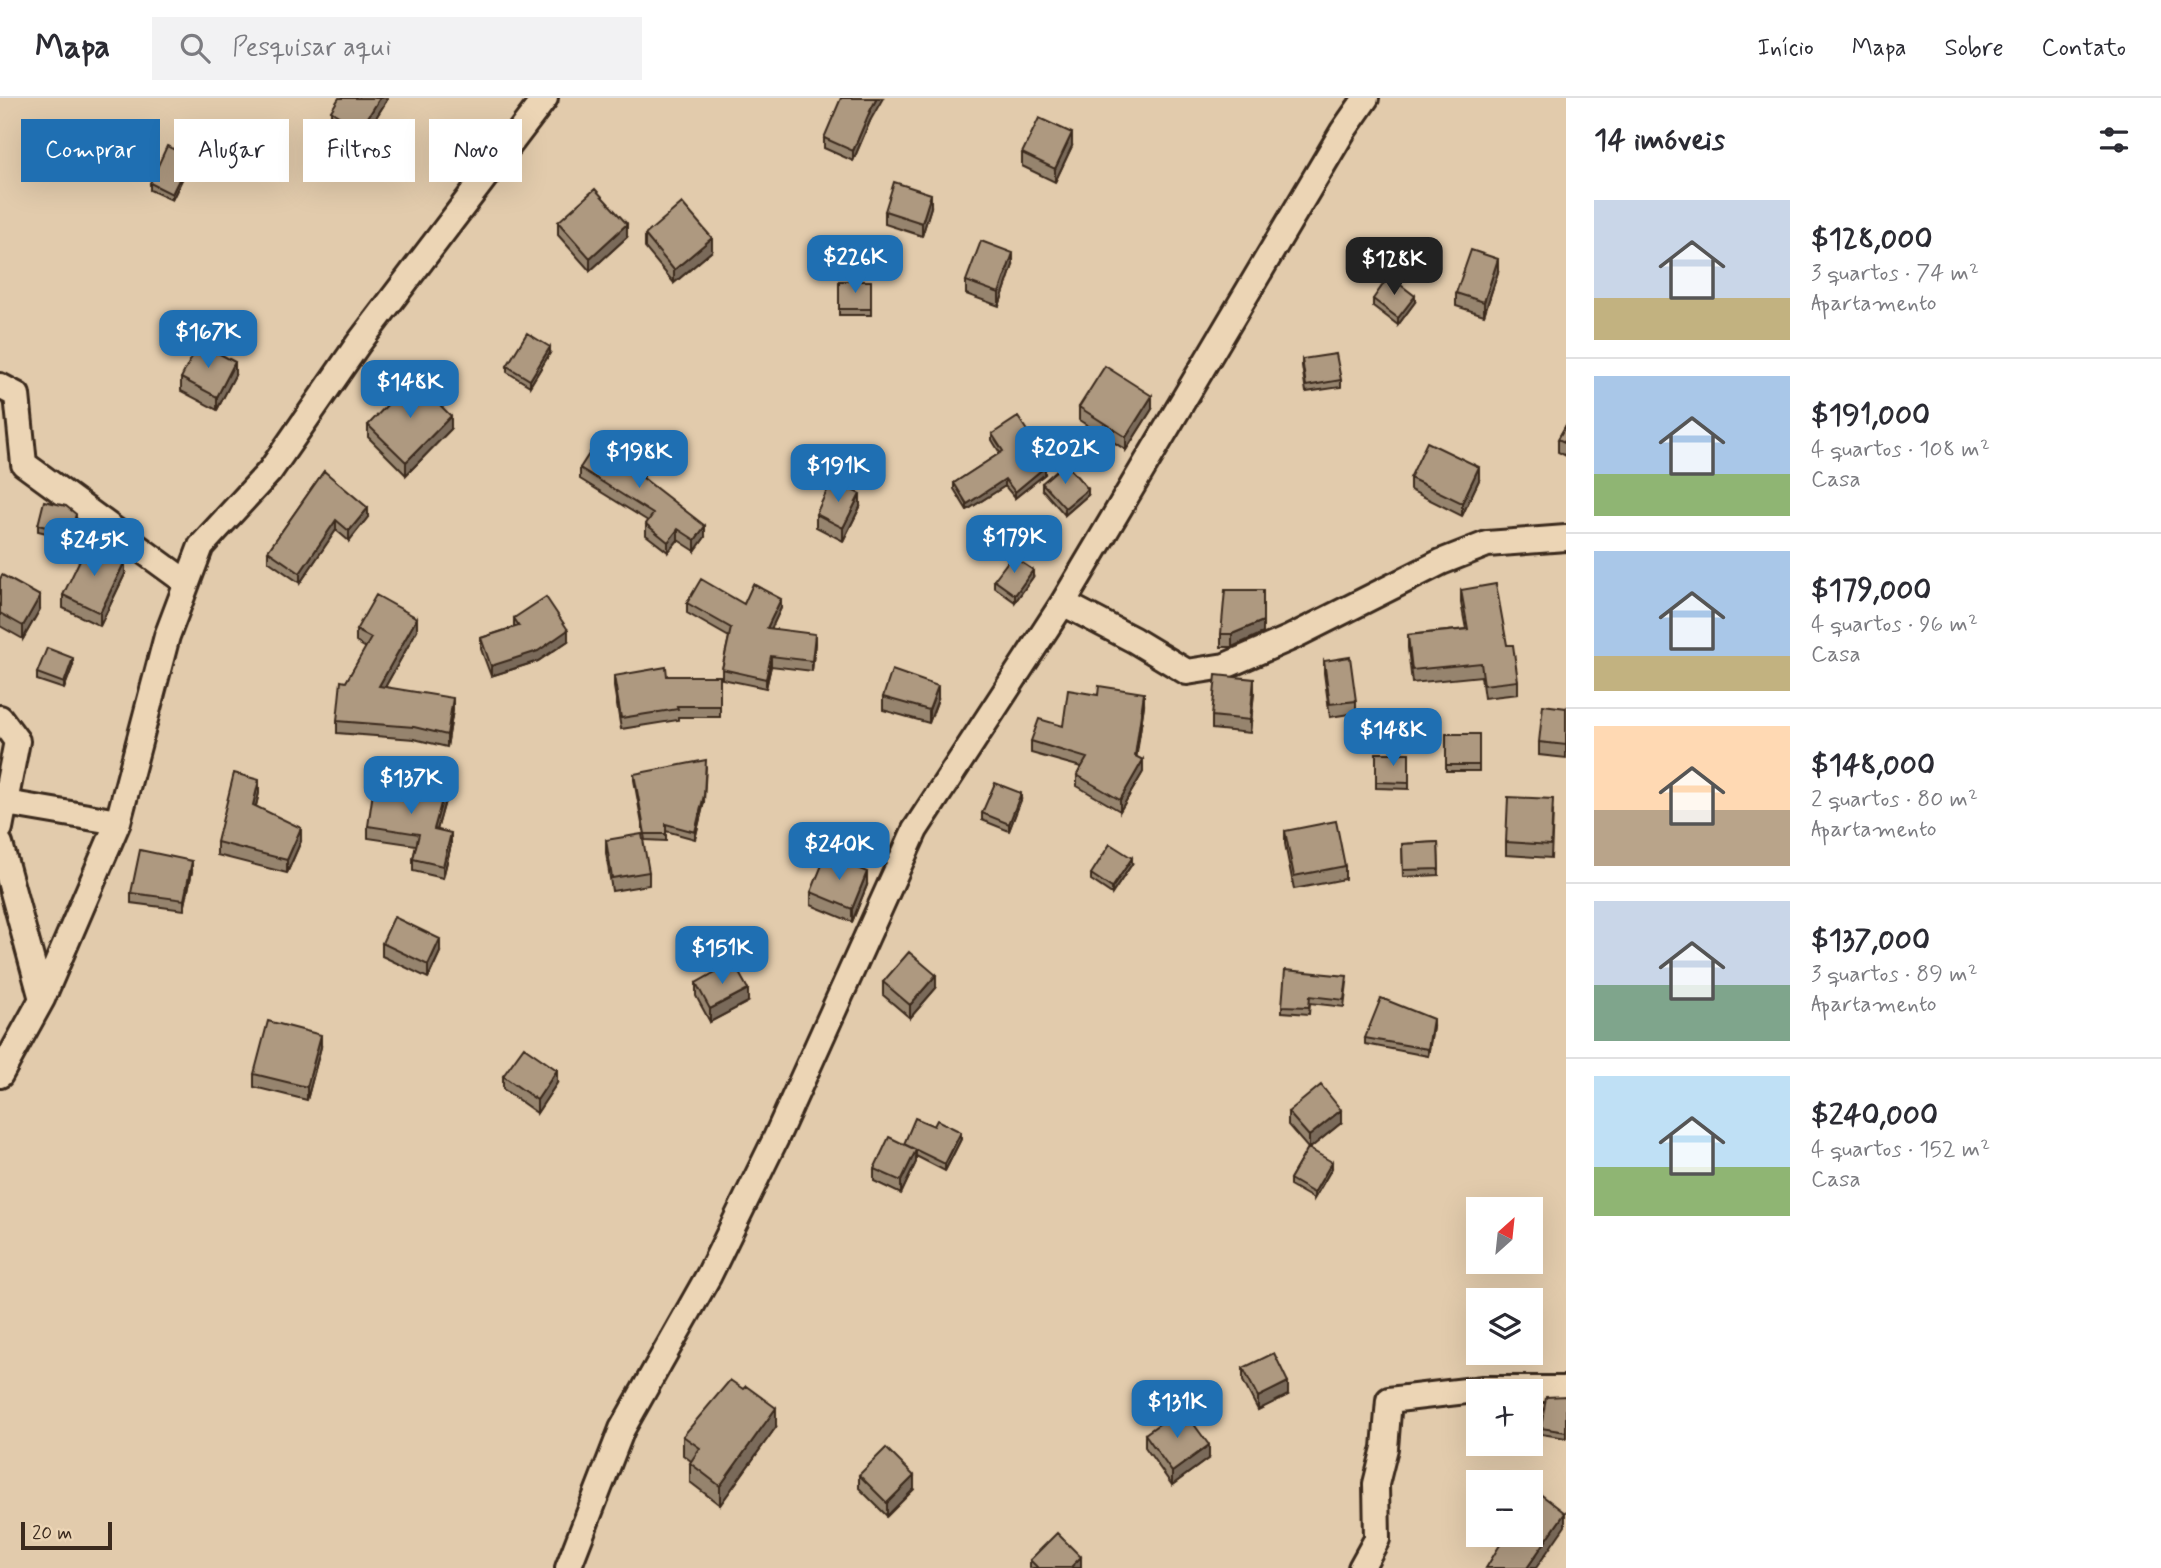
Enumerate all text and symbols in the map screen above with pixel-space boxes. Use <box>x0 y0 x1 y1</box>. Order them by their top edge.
search box <box>152 17 642 80</box>
text: Mapa <box>35 26 110 70</box>
icon: search <box>176 29 214 67</box>
text: Pesquisar aqui <box>232 31 391 65</box>
text: Início <box>1757 33 1814 64</box>
text: Mapa <box>1852 33 1906 64</box>
text: Sobre <box>1944 33 2004 64</box>
text: Contato <box>2042 33 2126 64</box>
chip: Comprar <box>21 119 160 182</box>
chip: Alugar <box>174 119 289 182</box>
chip: Filtros <box>303 119 415 182</box>
chip: Novo <box>429 119 522 182</box>
text: 14 imóveis <box>1594 121 1725 160</box>
icon: filters <box>2095 121 2133 159</box>
text: $128,000 <box>1811 220 1933 259</box>
icon: home <box>1650 228 1734 312</box>
pin: $226K <box>806 236 904 295</box>
pin: $128K <box>1345 238 1443 297</box>
text: $226K <box>823 243 887 273</box>
text: $128K <box>1362 245 1426 275</box>
text: 3 quartos · 74 m² <box>1811 259 1979 289</box>
text: Apartamento <box>1811 289 1937 319</box>
pin: $167K <box>159 310 257 370</box>
text: $167K <box>175 318 241 348</box>
pin: $148K <box>361 360 459 420</box>
text: $148K <box>377 368 443 398</box>
text: $191,000 <box>1811 396 1930 435</box>
icon: home <box>1650 404 1734 488</box>
pin: $202K <box>1016 426 1114 486</box>
pin: $198K <box>590 430 688 490</box>
text: $202K <box>1031 434 1099 464</box>
text: 4 quartos · 108 m² <box>1811 435 1990 465</box>
text: $198K <box>606 438 672 468</box>
pin: $191K <box>789 444 887 504</box>
text: $191K <box>807 452 869 482</box>
text: Casa <box>1811 465 1861 495</box>
pin: $179K <box>965 516 1063 575</box>
pin: $245K <box>45 518 143 578</box>
text: $179K <box>982 523 1046 553</box>
text: $245K <box>60 526 128 556</box>
text: $179,000 <box>1811 571 1931 610</box>
icon: home <box>1650 579 1734 663</box>
text: 4 quartos · 96 m² <box>1811 610 1978 640</box>
text: Casa <box>1811 640 1861 670</box>
pin: $148K <box>1344 708 1442 768</box>
text: $148K <box>1360 716 1426 746</box>
text: $148,000 <box>1811 746 1935 785</box>
icon: home <box>1650 754 1734 838</box>
pin: $137K <box>362 756 460 816</box>
text: $137K <box>380 764 442 794</box>
text: 2 quartos · 80 m² <box>1811 785 1978 815</box>
text: Apartamento <box>1811 815 1937 845</box>
pin: $240K <box>790 822 888 882</box>
text: $240K <box>805 830 873 860</box>
text: $137,000 <box>1811 921 1930 960</box>
pin: $151K <box>673 926 771 986</box>
icon: home <box>1650 929 1734 1013</box>
text: $151K <box>691 934 753 964</box>
text: 3 quartos · 89 m² <box>1811 960 1978 990</box>
text: Apartamento <box>1811 990 1937 1020</box>
text: $240,000 <box>1811 1096 1938 1135</box>
icon: home <box>1650 1104 1734 1188</box>
text: 4 quartos · 152 m² <box>1811 1135 1990 1165</box>
text: Casa <box>1811 1165 1861 1195</box>
north arrow <box>1466 1197 1544 1274</box>
map controls <box>1466 1197 1543 1547</box>
button: layers <box>1466 1288 1543 1365</box>
button: + <box>1466 1379 1543 1456</box>
pin: $131K <box>1128 1380 1226 1440</box>
text: $131K <box>1148 1388 1206 1418</box>
button: − <box>1466 1470 1543 1547</box>
scale bar <box>21 1519 112 1551</box>
text: 20 m <box>32 1521 72 1546</box>

